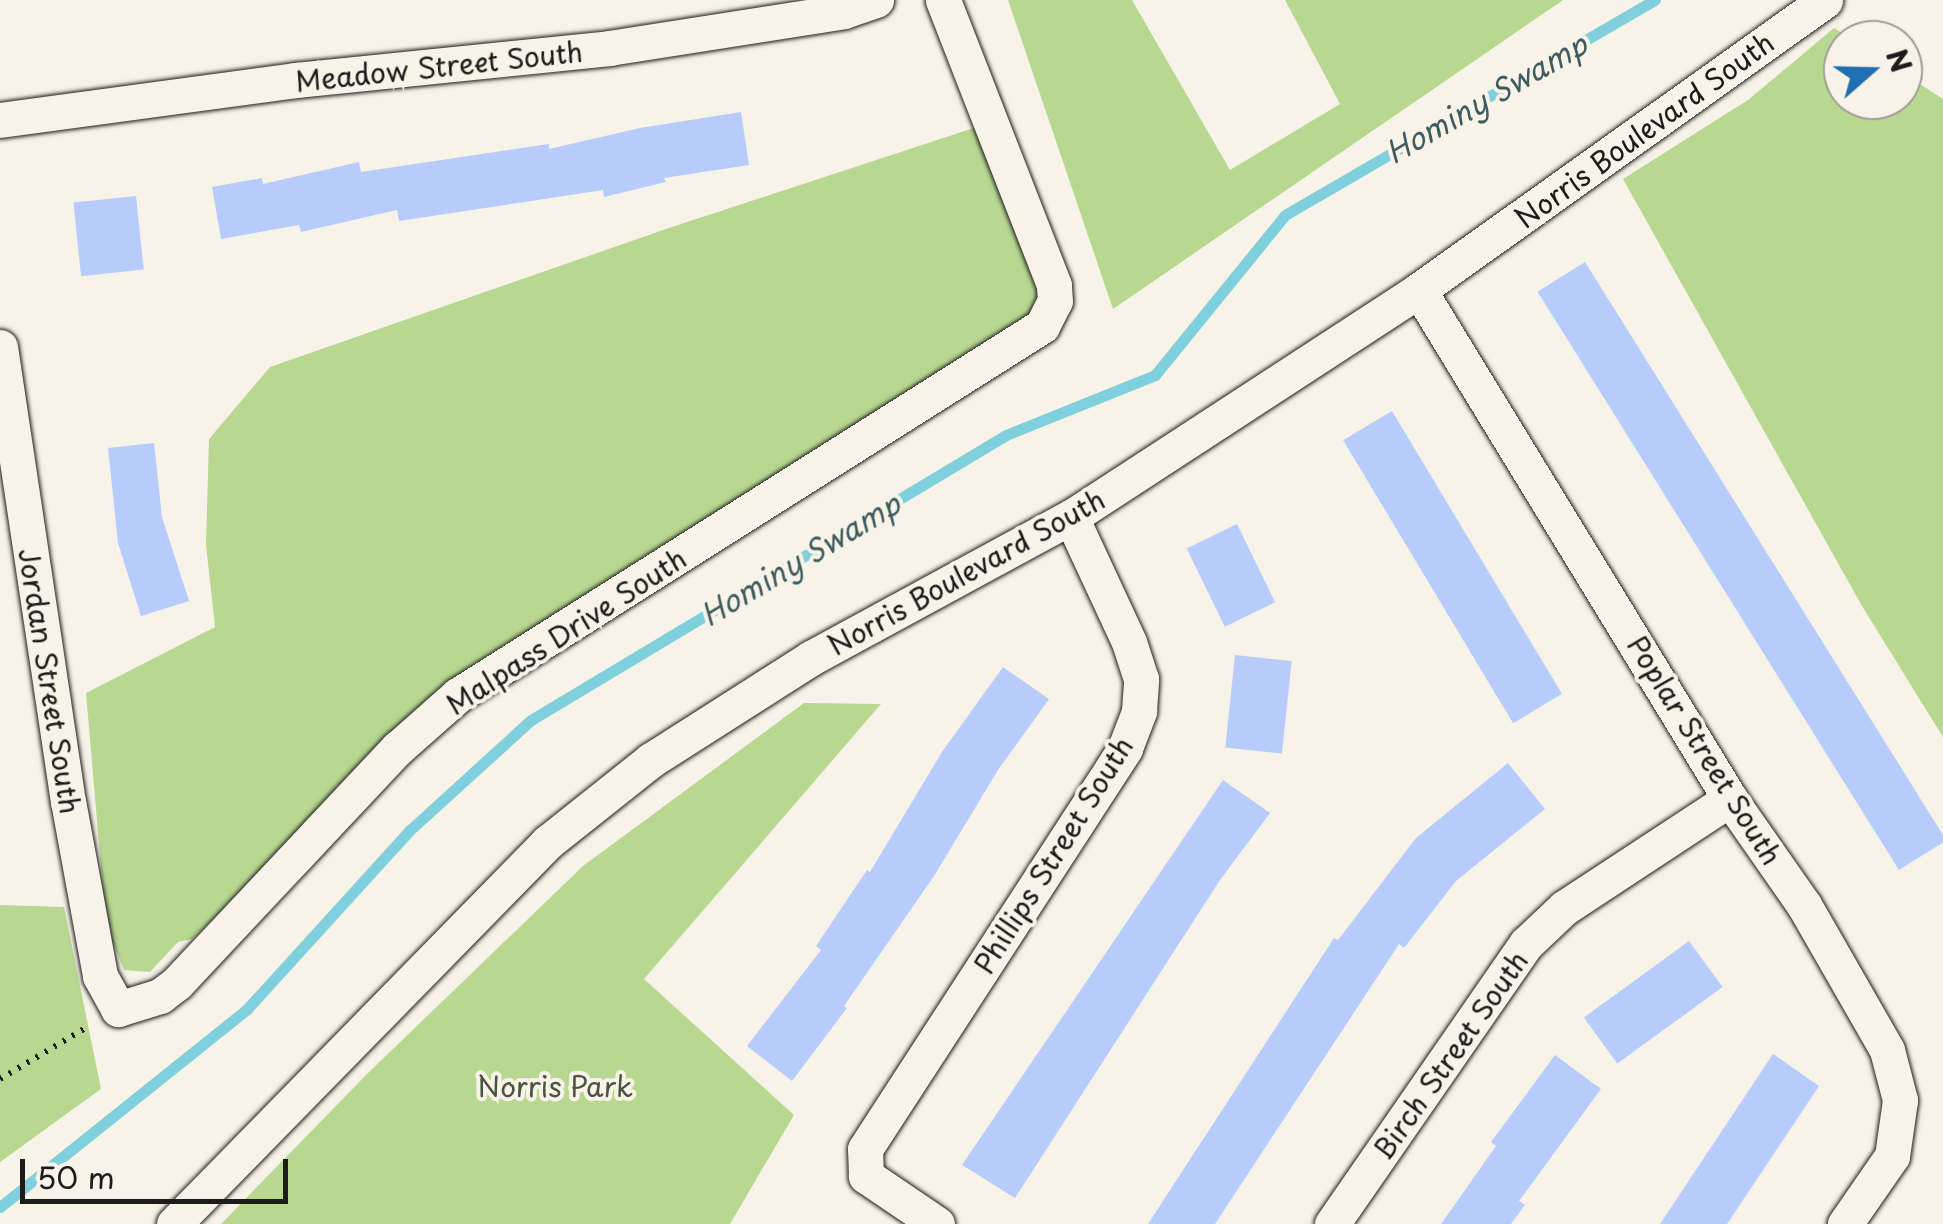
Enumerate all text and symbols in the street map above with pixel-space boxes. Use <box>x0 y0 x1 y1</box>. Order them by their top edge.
north arrow <box>1823 20 1923 120</box>
street label: Norris Boulevard South <box>1508 24 1780 236</box>
water label: Hominy Swamp <box>1380 26 1592 170</box>
street label: Meadow Street South <box>293 34 585 98</box>
text: N <box>1876 42 1924 78</box>
street label: Norris Boulevard South <box>821 481 1111 663</box>
water label: Hominy Swamp <box>694 486 906 632</box>
street label: Malpass Drive South <box>440 541 692 721</box>
street label: Jordan Street South <box>12 544 88 818</box>
street label: Poplar Street South <box>1620 628 1790 872</box>
street label: Phillips Street South <box>966 730 1140 980</box>
street label: Birch Street South <box>1364 943 1536 1167</box>
park label: Norris Park <box>477 1069 633 1103</box>
scale bar <box>25 1139 292 1201</box>
text: 50 m <box>37 1154 115 1199</box>

